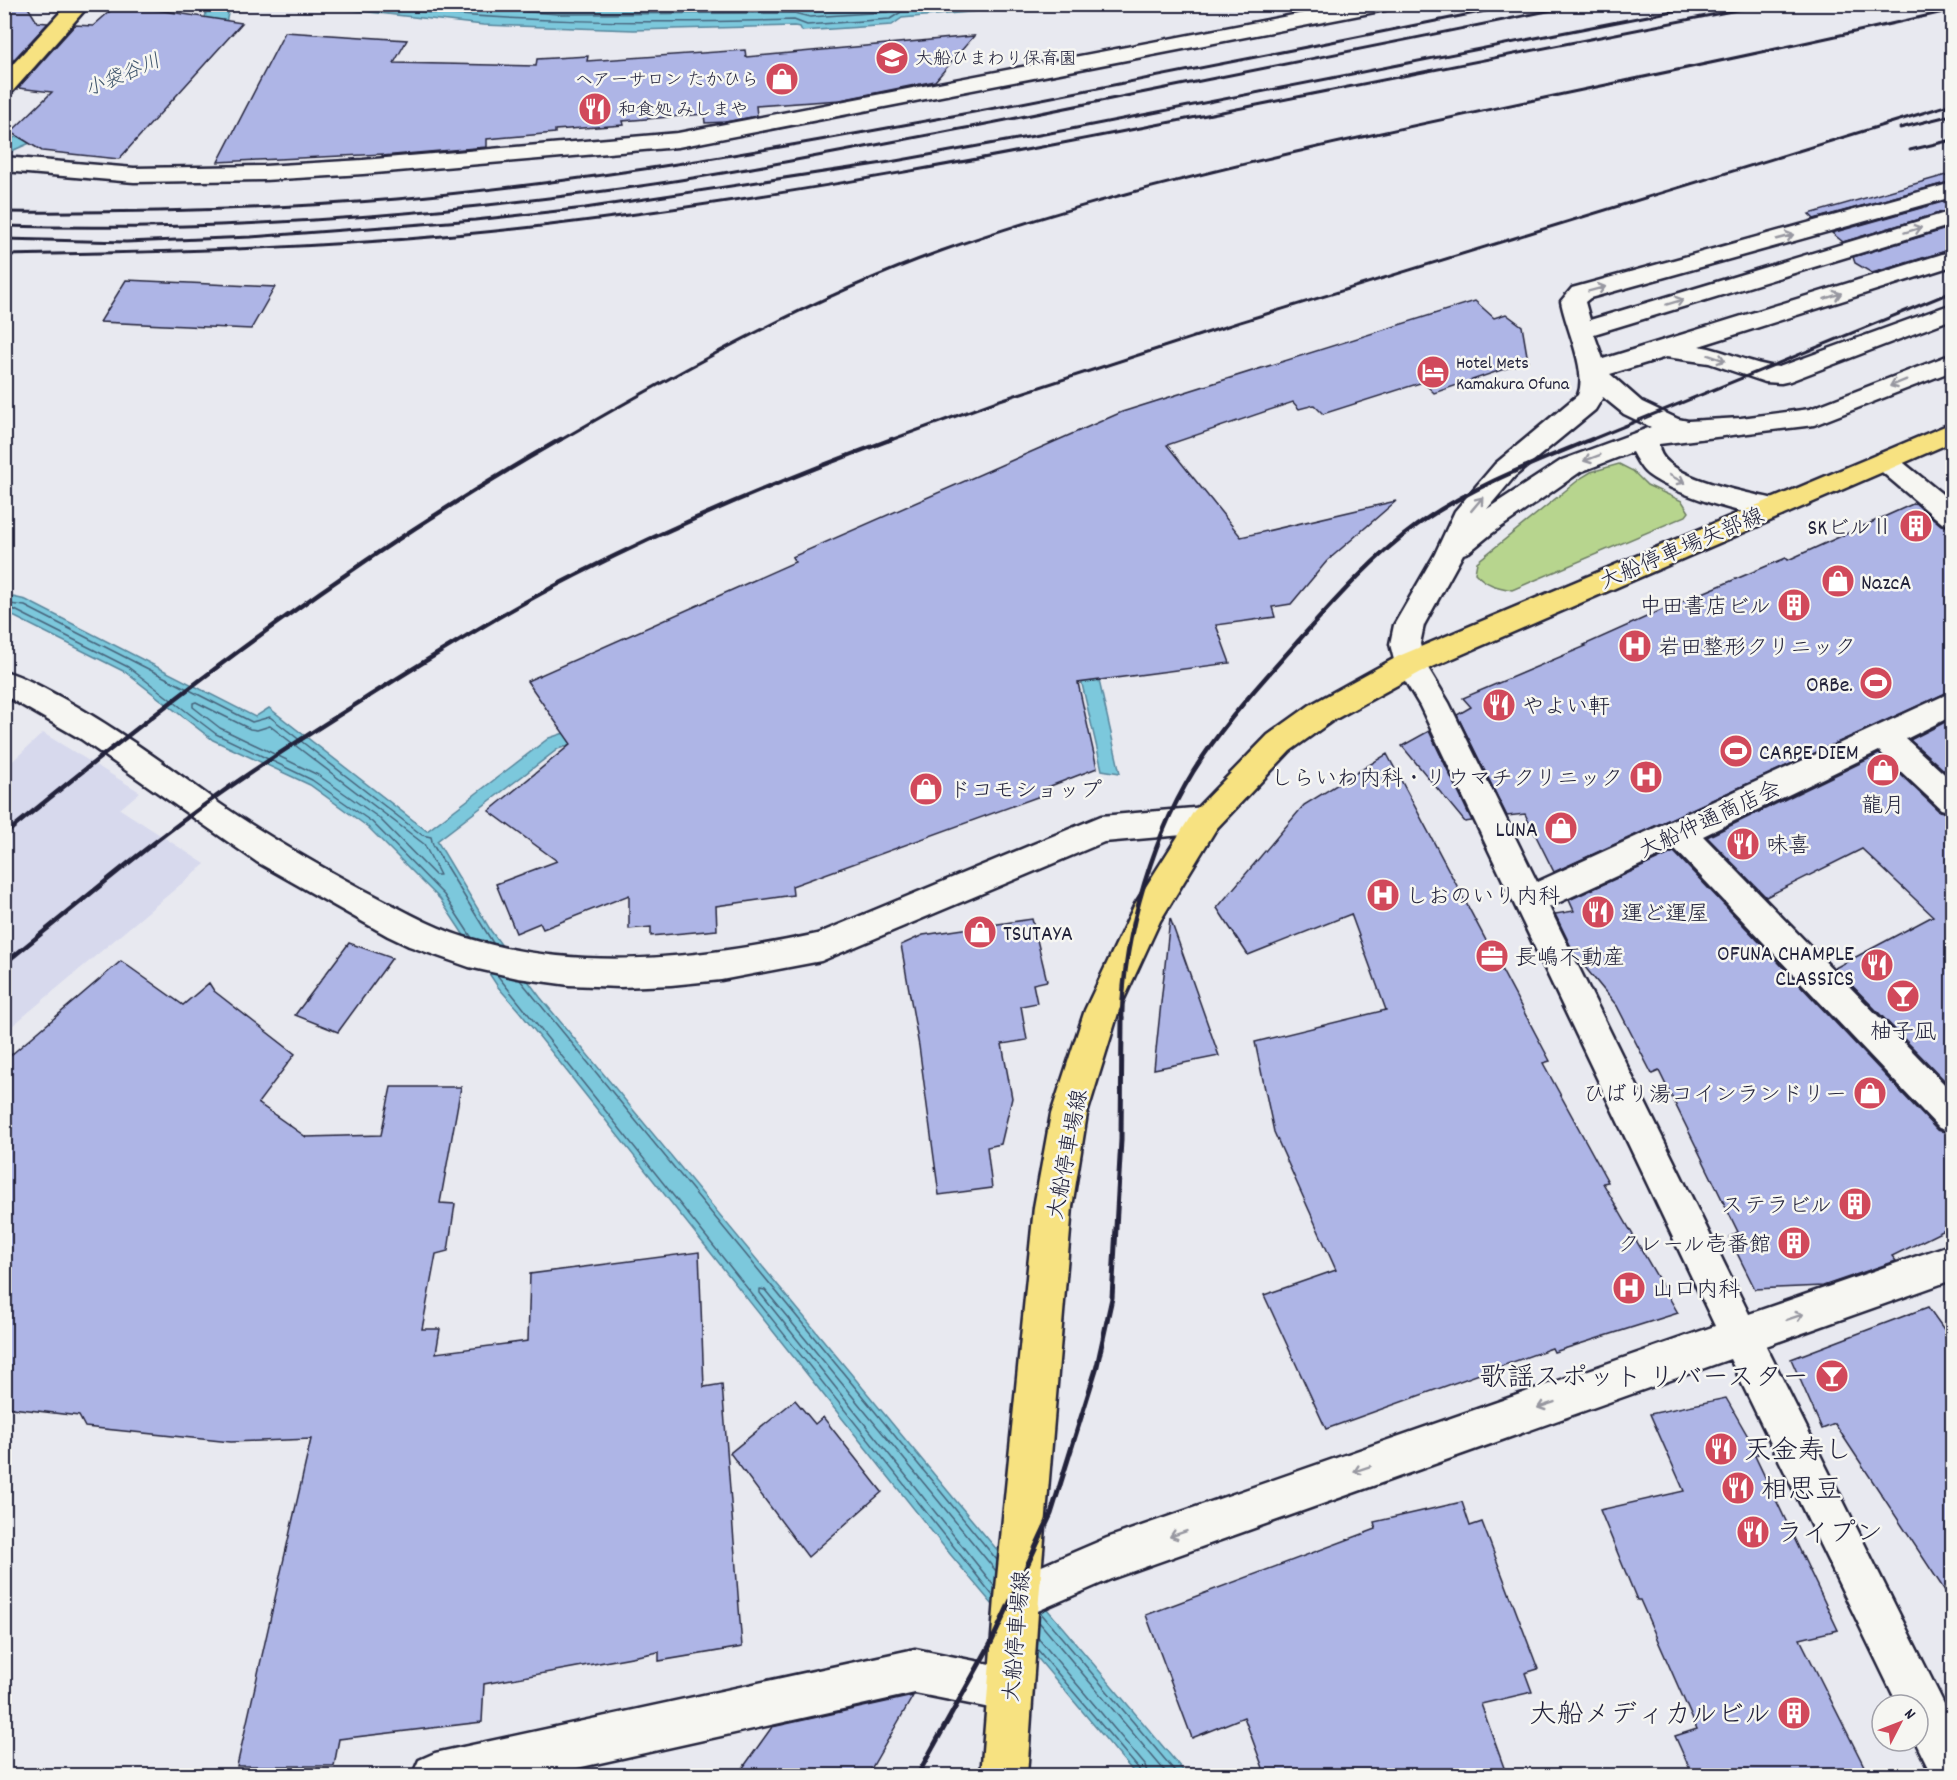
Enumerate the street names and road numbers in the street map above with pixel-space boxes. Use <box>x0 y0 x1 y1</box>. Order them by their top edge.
street label: 大船停車場矢部線 <box>1595 502 1769 599</box>
street label: 大船仲通商店会 <box>1634 775 1787 868</box>
street label: 大船停車場線 <box>1042 1087 1097 1222</box>
street label: 大船停車場線 <box>997 1569 1040 1703</box>

